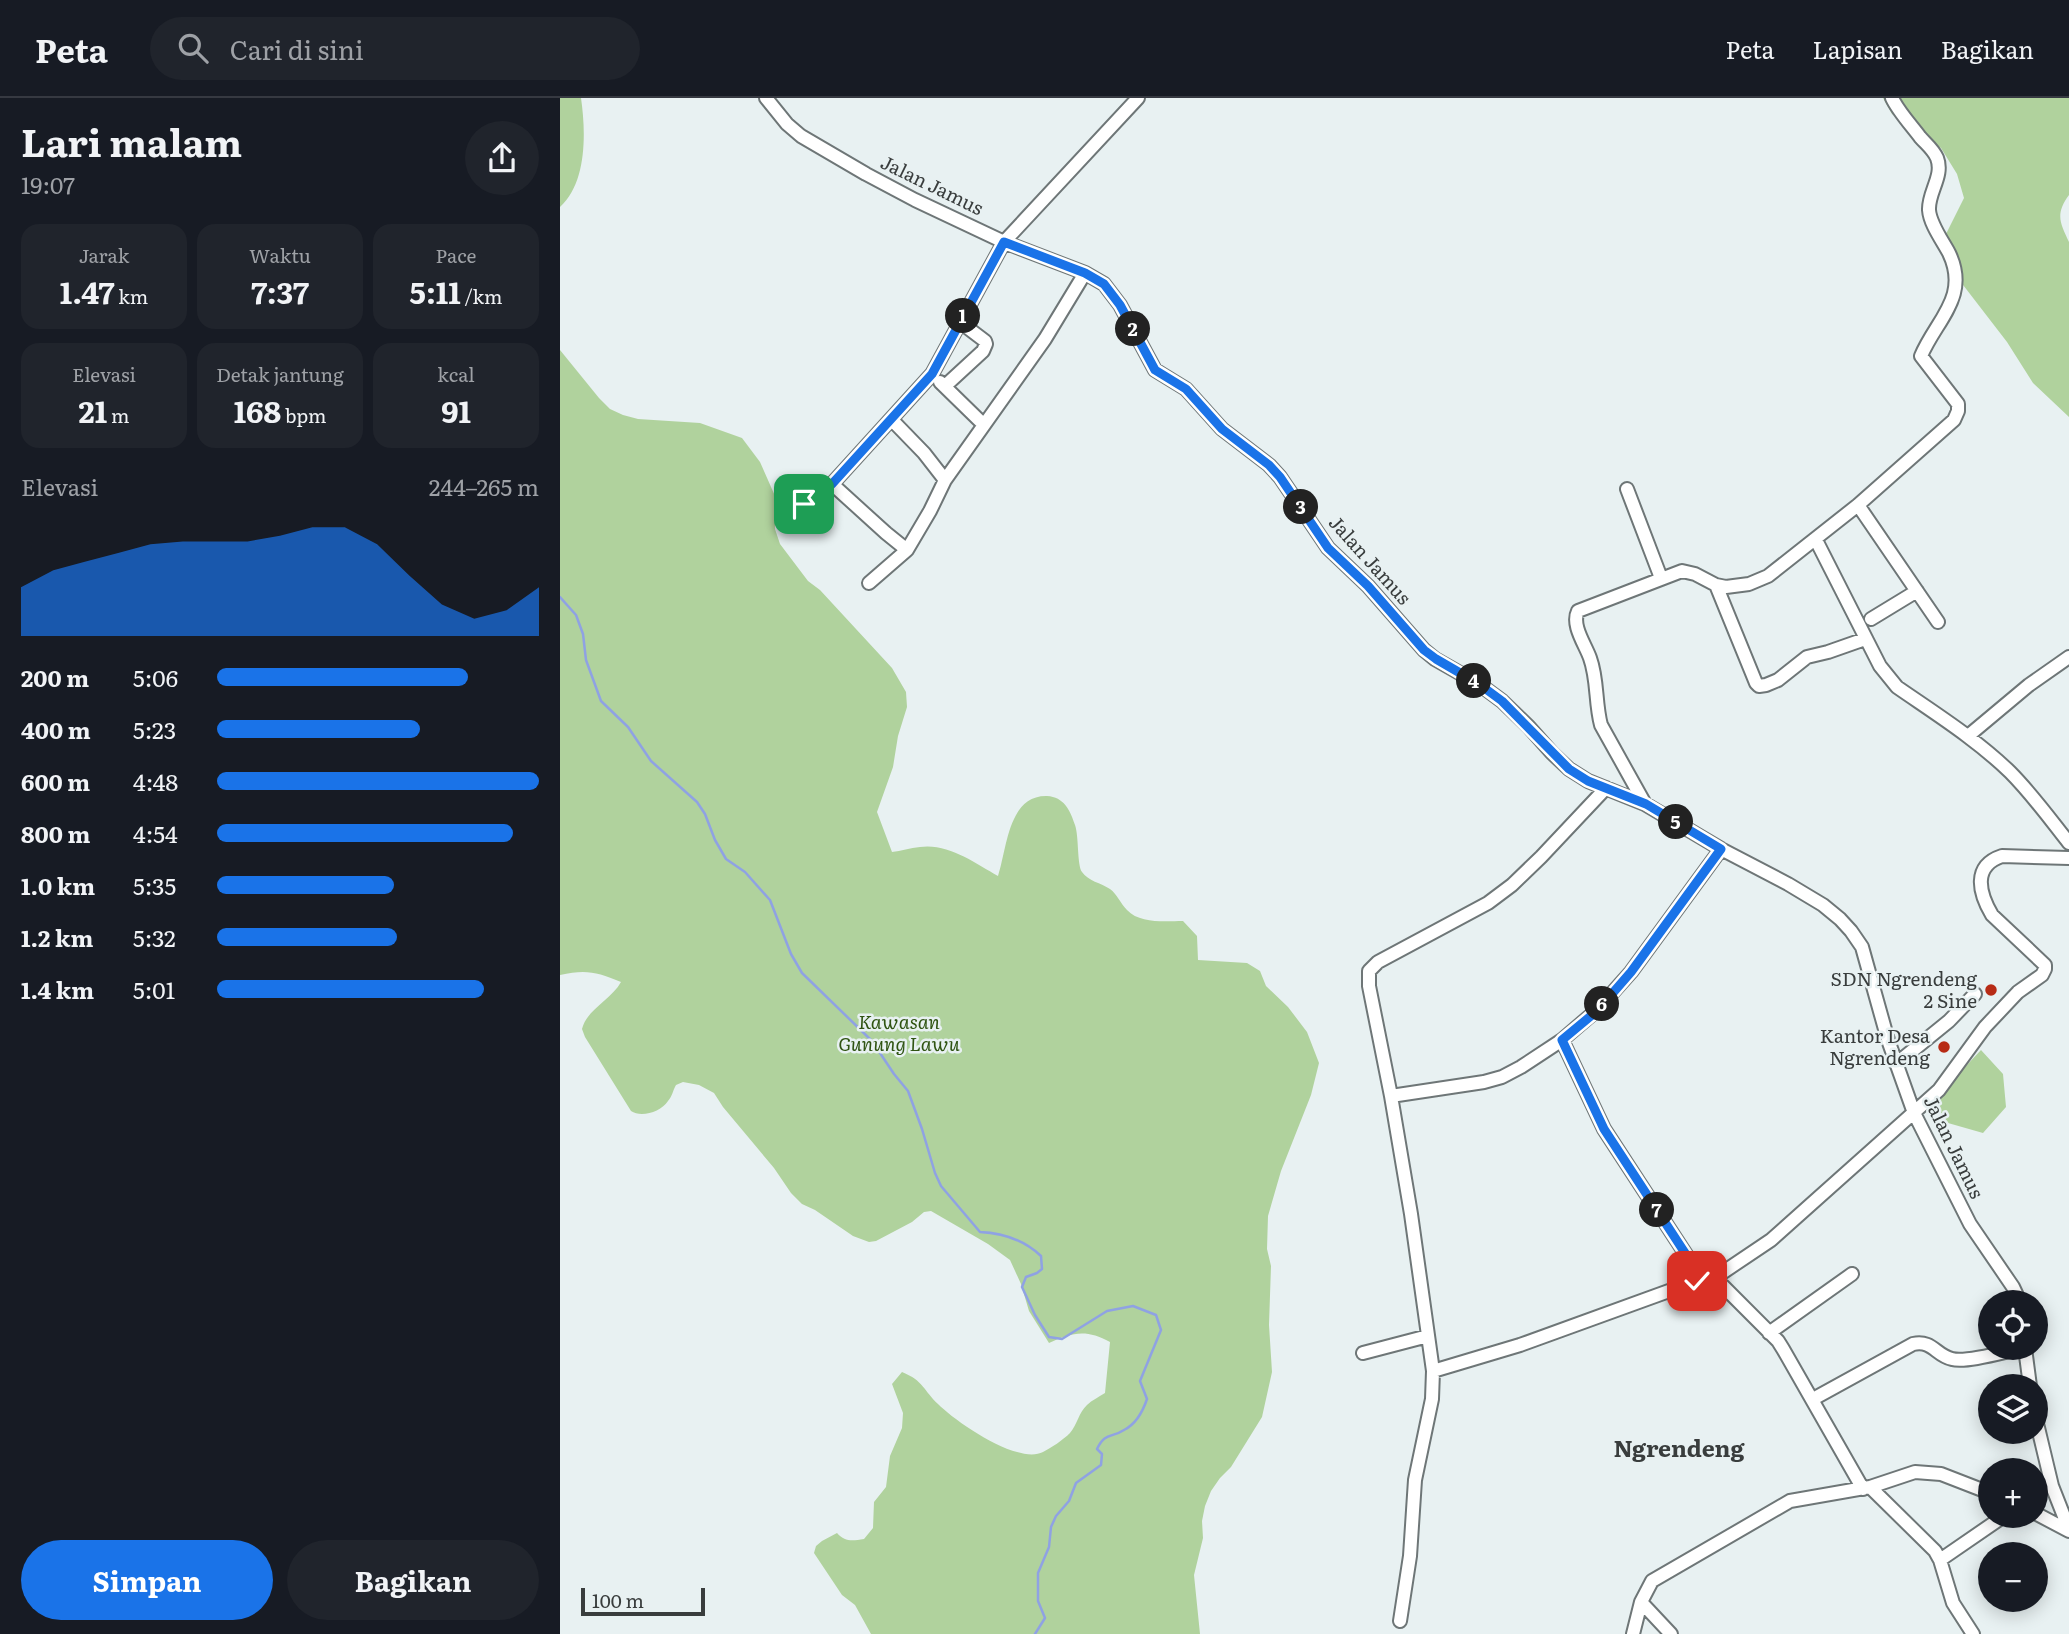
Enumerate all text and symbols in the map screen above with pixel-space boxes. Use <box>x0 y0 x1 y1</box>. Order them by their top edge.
search box <box>150 17 640 80</box>
text: Peta <box>35 24 108 73</box>
icon: search <box>174 29 212 67</box>
text: Cari di sini <box>230 29 364 68</box>
text: Peta <box>1725 31 1774 66</box>
text: Lapisan <box>1812 31 1903 66</box>
text: Bagikan <box>1941 31 2034 66</box>
text: Lari malam <box>21 112 242 169</box>
button: share <box>465 121 539 195</box>
street label: Jalan Jamus <box>876 147 989 221</box>
text: 19:07 <box>21 167 75 201</box>
text: Jarak <box>79 241 129 269</box>
text: Waktu <box>249 241 311 269</box>
text: Pace <box>436 241 476 269</box>
text: 1.47 <box>60 269 114 313</box>
text: 7:37 <box>251 269 309 313</box>
text: 5:11 <box>410 269 461 313</box>
text: km <box>114 282 148 310</box>
text: /km <box>461 282 502 310</box>
pin: 1 <box>946 298 980 333</box>
text: 1 <box>959 301 966 329</box>
pin: 2 <box>1116 312 1150 346</box>
text: 2 <box>1127 314 1138 342</box>
text: Elevasi <box>72 360 136 388</box>
text: Detak jantung <box>216 360 344 388</box>
text: kcal <box>437 360 475 388</box>
text: 21 <box>79 388 107 432</box>
text: 168 <box>234 388 281 432</box>
text: 91 <box>441 388 471 432</box>
text: m <box>107 401 129 429</box>
text: bpm <box>281 401 326 429</box>
text: Elevasi <box>21 469 98 503</box>
text: 244–265 m <box>429 469 539 503</box>
pin <box>774 474 834 534</box>
icon: arrive <box>785 485 823 523</box>
pin: 3 <box>1284 490 1318 524</box>
text: 3 <box>1295 492 1306 520</box>
street label: Jalan Jamus <box>1323 509 1419 610</box>
text: 200 m <box>21 660 89 694</box>
text: 5:06 <box>133 660 178 694</box>
pin: 4 <box>1457 664 1492 698</box>
text: 4 <box>1468 666 1479 694</box>
text: 400 m <box>21 712 91 746</box>
text: 5:23 <box>133 712 176 746</box>
text: 600 m <box>21 764 90 798</box>
text: 4:48 <box>133 764 178 798</box>
pin: 5 <box>1658 804 1694 840</box>
text: 5 <box>1670 807 1681 835</box>
text: 800 m <box>21 816 90 850</box>
text: 4:54 <box>133 816 178 850</box>
text: 1.0 km <box>21 868 95 902</box>
text: 5:35 <box>133 868 176 902</box>
text: 1.2 km <box>21 920 93 954</box>
text: 5:32 <box>133 920 176 954</box>
place label: SDN Ngrendeng 2 Sine <box>1831 964 1977 1014</box>
text: 1.4 km <box>21 972 94 1006</box>
text: 5:01 <box>133 972 175 1006</box>
marker: SDN Ngrendeng 2 Sine <box>1983 982 1999 998</box>
pin: 6 <box>1584 986 1620 1021</box>
text: 6 <box>1596 989 1607 1017</box>
park label: Kawasan Gunung Lawu <box>838 1007 960 1057</box>
place label: Kantor Desa Ngrendeng <box>1820 1021 1931 1071</box>
marker: Kantor Desa Ngrendeng <box>1936 1039 1952 1055</box>
street label: Jalan Jamus <box>1918 1090 1992 1203</box>
pin: 7 <box>1640 1192 1674 1228</box>
text: 7 <box>1651 1195 1662 1223</box>
pin <box>1667 1251 1727 1311</box>
icon: check <box>1678 1262 1716 1300</box>
map controls <box>1978 1290 2048 1612</box>
button: locate <box>1978 1290 2048 1360</box>
button: layers <box>1978 1374 2048 1444</box>
district label: Ngrendeng <box>1614 1430 1746 1464</box>
button: + <box>1978 1458 2048 1528</box>
button: Simpan <box>21 1540 273 1620</box>
button: Bagikan <box>287 1540 539 1620</box>
button: − <box>1978 1542 2048 1612</box>
scale bar <box>581 1585 705 1617</box>
text: 100 m <box>592 1586 644 1614</box>

